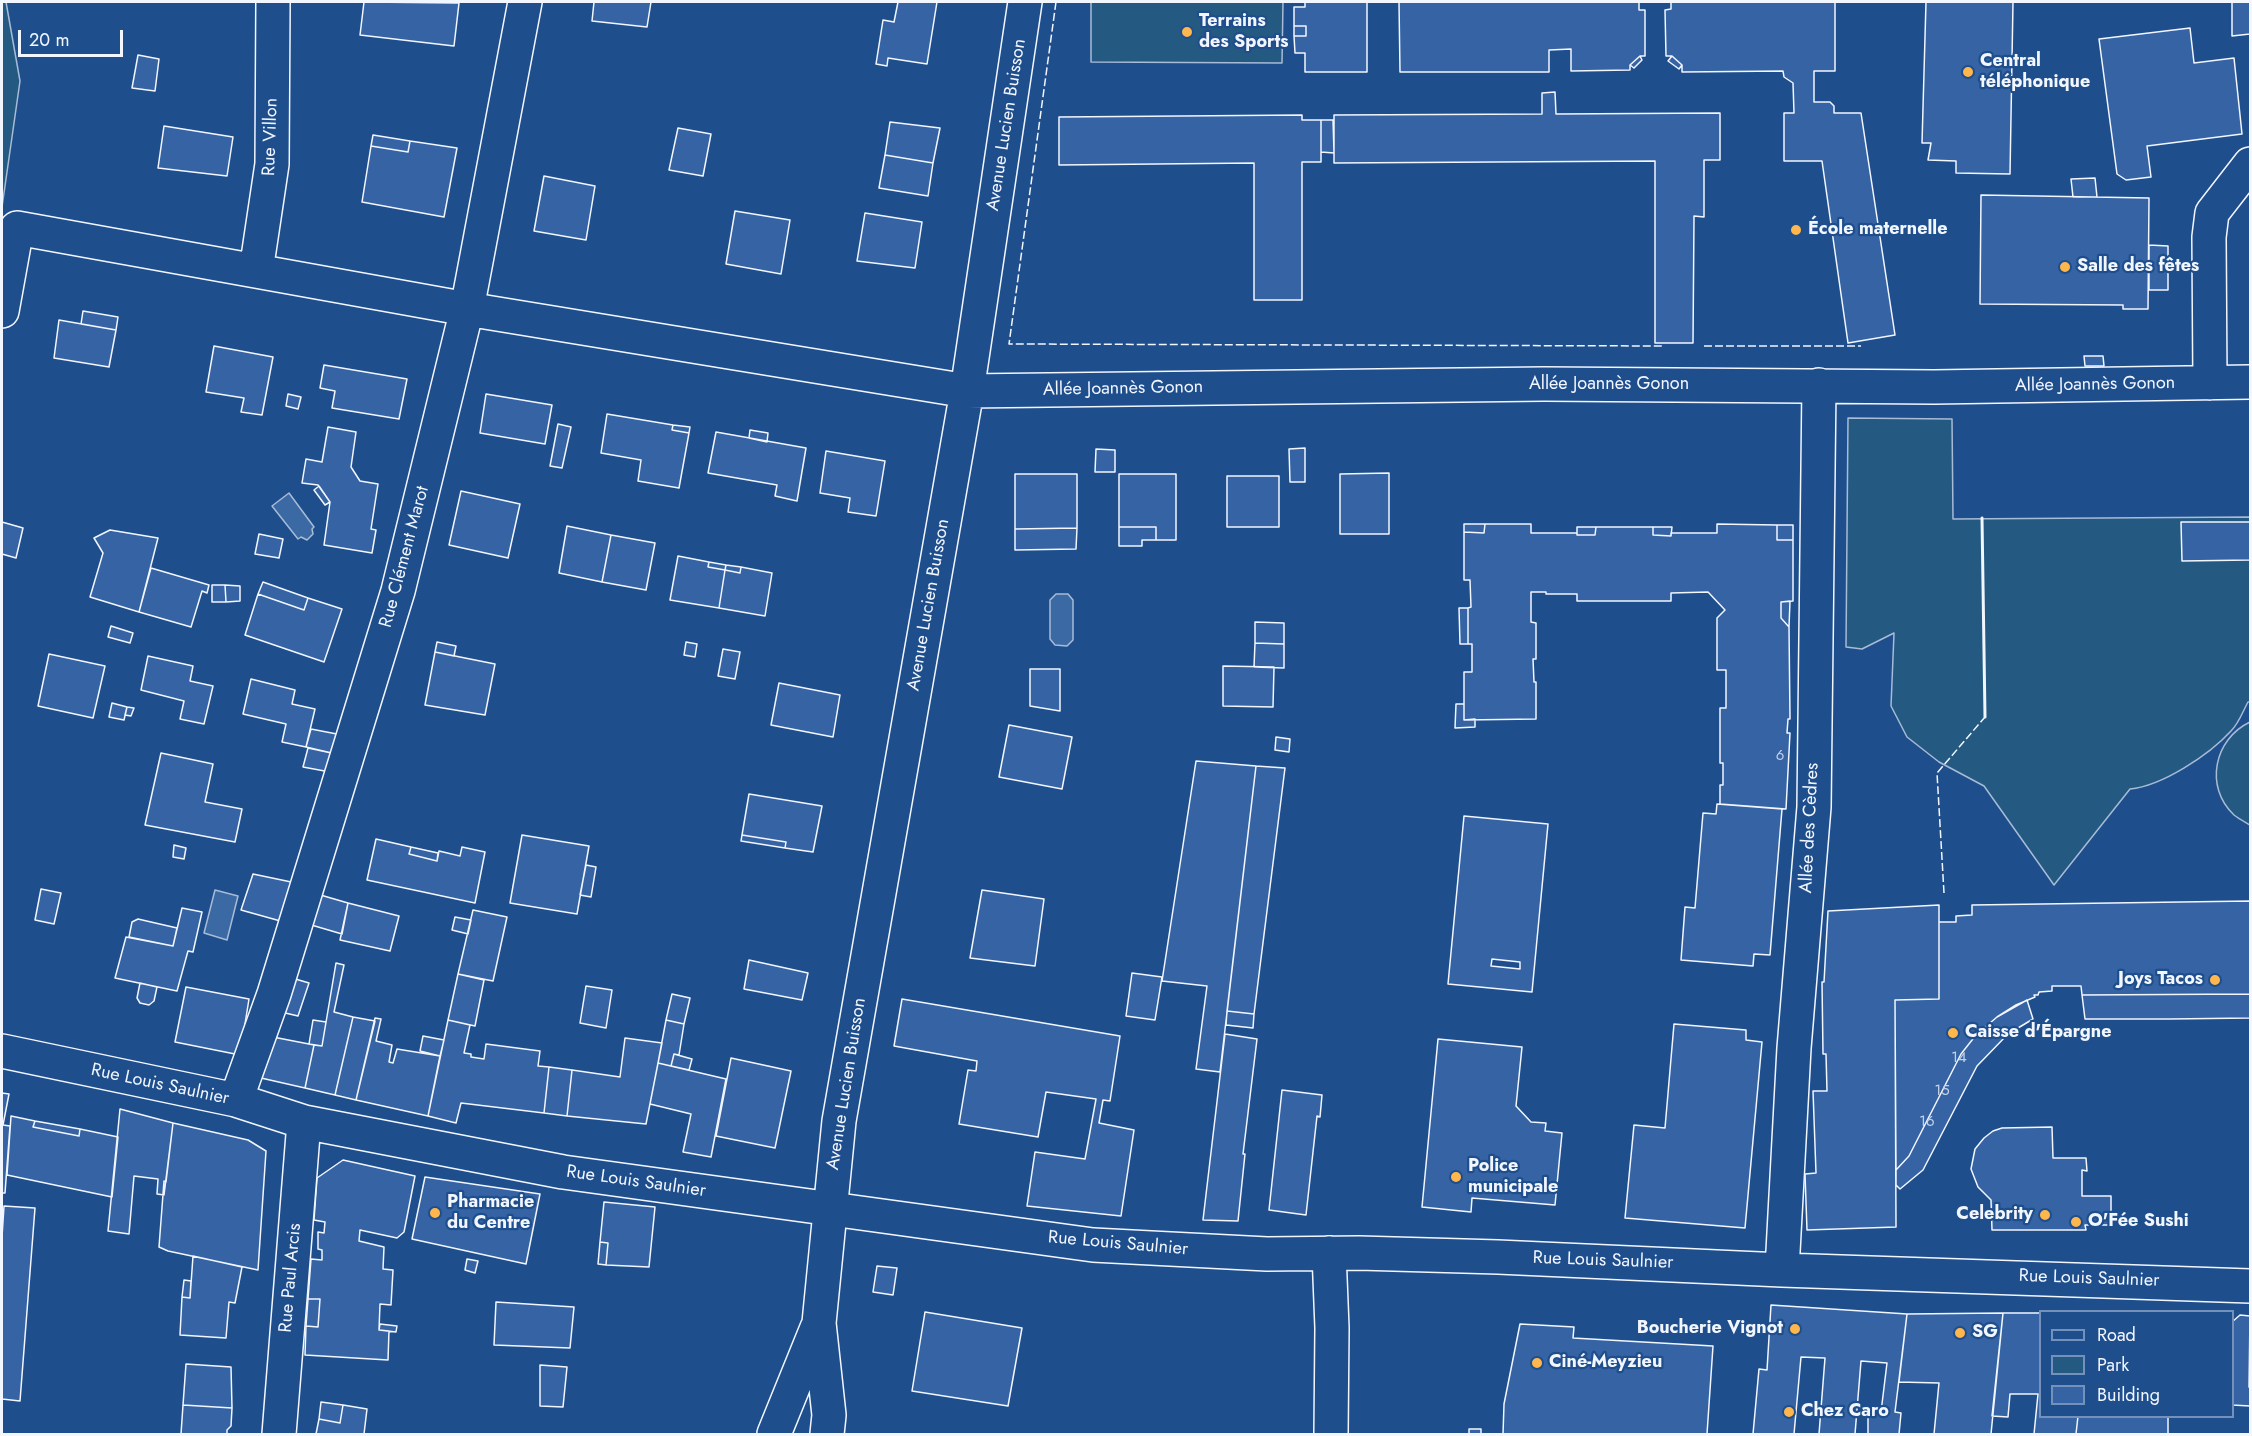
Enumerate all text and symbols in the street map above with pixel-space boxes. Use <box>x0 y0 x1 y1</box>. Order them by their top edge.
place label: Terrains des Sports <box>1199 11 1288 54</box>
scale bar <box>21 18 126 56</box>
marker: Terrains des Sports <box>1180 25 1194 39</box>
text: 20 m <box>29 27 69 53</box>
street label: Avenue Lucien Buisson <box>983 37 1031 213</box>
place label: Central téléphonique <box>1980 51 2090 94</box>
marker: Central téléphonique <box>1961 65 1975 79</box>
street label: Rue Villon <box>259 97 283 177</box>
place label: École maternelle <box>1808 219 1948 241</box>
marker: École maternelle <box>1789 223 1803 237</box>
place label: Salle des fêtes <box>2077 256 2199 278</box>
marker: Salle des fêtes <box>2058 260 2072 274</box>
street label: Allée Joannès Gonon <box>2015 373 2175 397</box>
street label: Allée Joannès Gonon <box>1529 374 1689 396</box>
street label: Allée Joannès Gonon <box>1043 377 1203 401</box>
street label: Rue Clément Marot <box>376 484 434 630</box>
street label: Avenue Lucien Buisson <box>903 517 955 693</box>
house number: 6 <box>1776 747 1784 765</box>
street label: Allée des Cèdres <box>1796 762 1824 894</box>
place label: Joys Tacos <box>2118 969 2203 991</box>
marker: Joys Tacos <box>2208 973 2222 987</box>
street label: Avenue Lucien Buisson <box>823 996 871 1172</box>
place label: Caisse d'Épargne <box>1965 1022 2111 1044</box>
marker: Caisse d'Épargne <box>1946 1026 1960 1040</box>
house number: 14 <box>1951 1049 1967 1067</box>
street label: Rue Louis Saulnier <box>89 1060 231 1110</box>
house number: 15 <box>1934 1082 1950 1100</box>
house number: 16 <box>1919 1113 1935 1131</box>
place label: Police municipale <box>1468 1156 1558 1198</box>
street label: Rue Louis Saulnier <box>565 1162 707 1202</box>
marker: Police municipale <box>1449 1170 1463 1184</box>
place label: Pharmacie du Centre <box>447 1192 534 1234</box>
place label: Celebrity <box>1956 1204 2033 1226</box>
marker: Pharmacie du Centre <box>428 1206 442 1220</box>
marker: Celebrity <box>2038 1208 2052 1222</box>
place label: O'Fée Sushi <box>2088 1211 2189 1233</box>
marker: O'Fée Sushi <box>2069 1215 2083 1229</box>
street label: Rue Paul Arcis <box>275 1223 307 1333</box>
street label: Rue Louis Saulnier <box>1047 1227 1189 1261</box>
street label: Rue Louis Saulnier <box>1532 1248 1674 1274</box>
street label: Rue Louis Saulnier <box>2018 1266 2160 1292</box>
legend <box>2039 1310 2234 1418</box>
place label: Boucherie Vignot <box>1637 1318 1783 1340</box>
marker: Boucherie Vignot <box>1788 1322 1802 1336</box>
place label: SG <box>1972 1322 1998 1344</box>
text: Road <box>2097 1322 2136 1348</box>
marker: SG <box>1953 1326 1967 1340</box>
place label: Ciné-Meyzieu <box>1549 1352 1662 1374</box>
text: Park <box>2097 1352 2129 1378</box>
marker: Ciné-Meyzieu <box>1530 1356 1544 1370</box>
text: Building <box>2097 1382 2160 1408</box>
place label: Chez Caro <box>1801 1401 1889 1423</box>
marker: Chez Caro <box>1782 1405 1796 1419</box>

